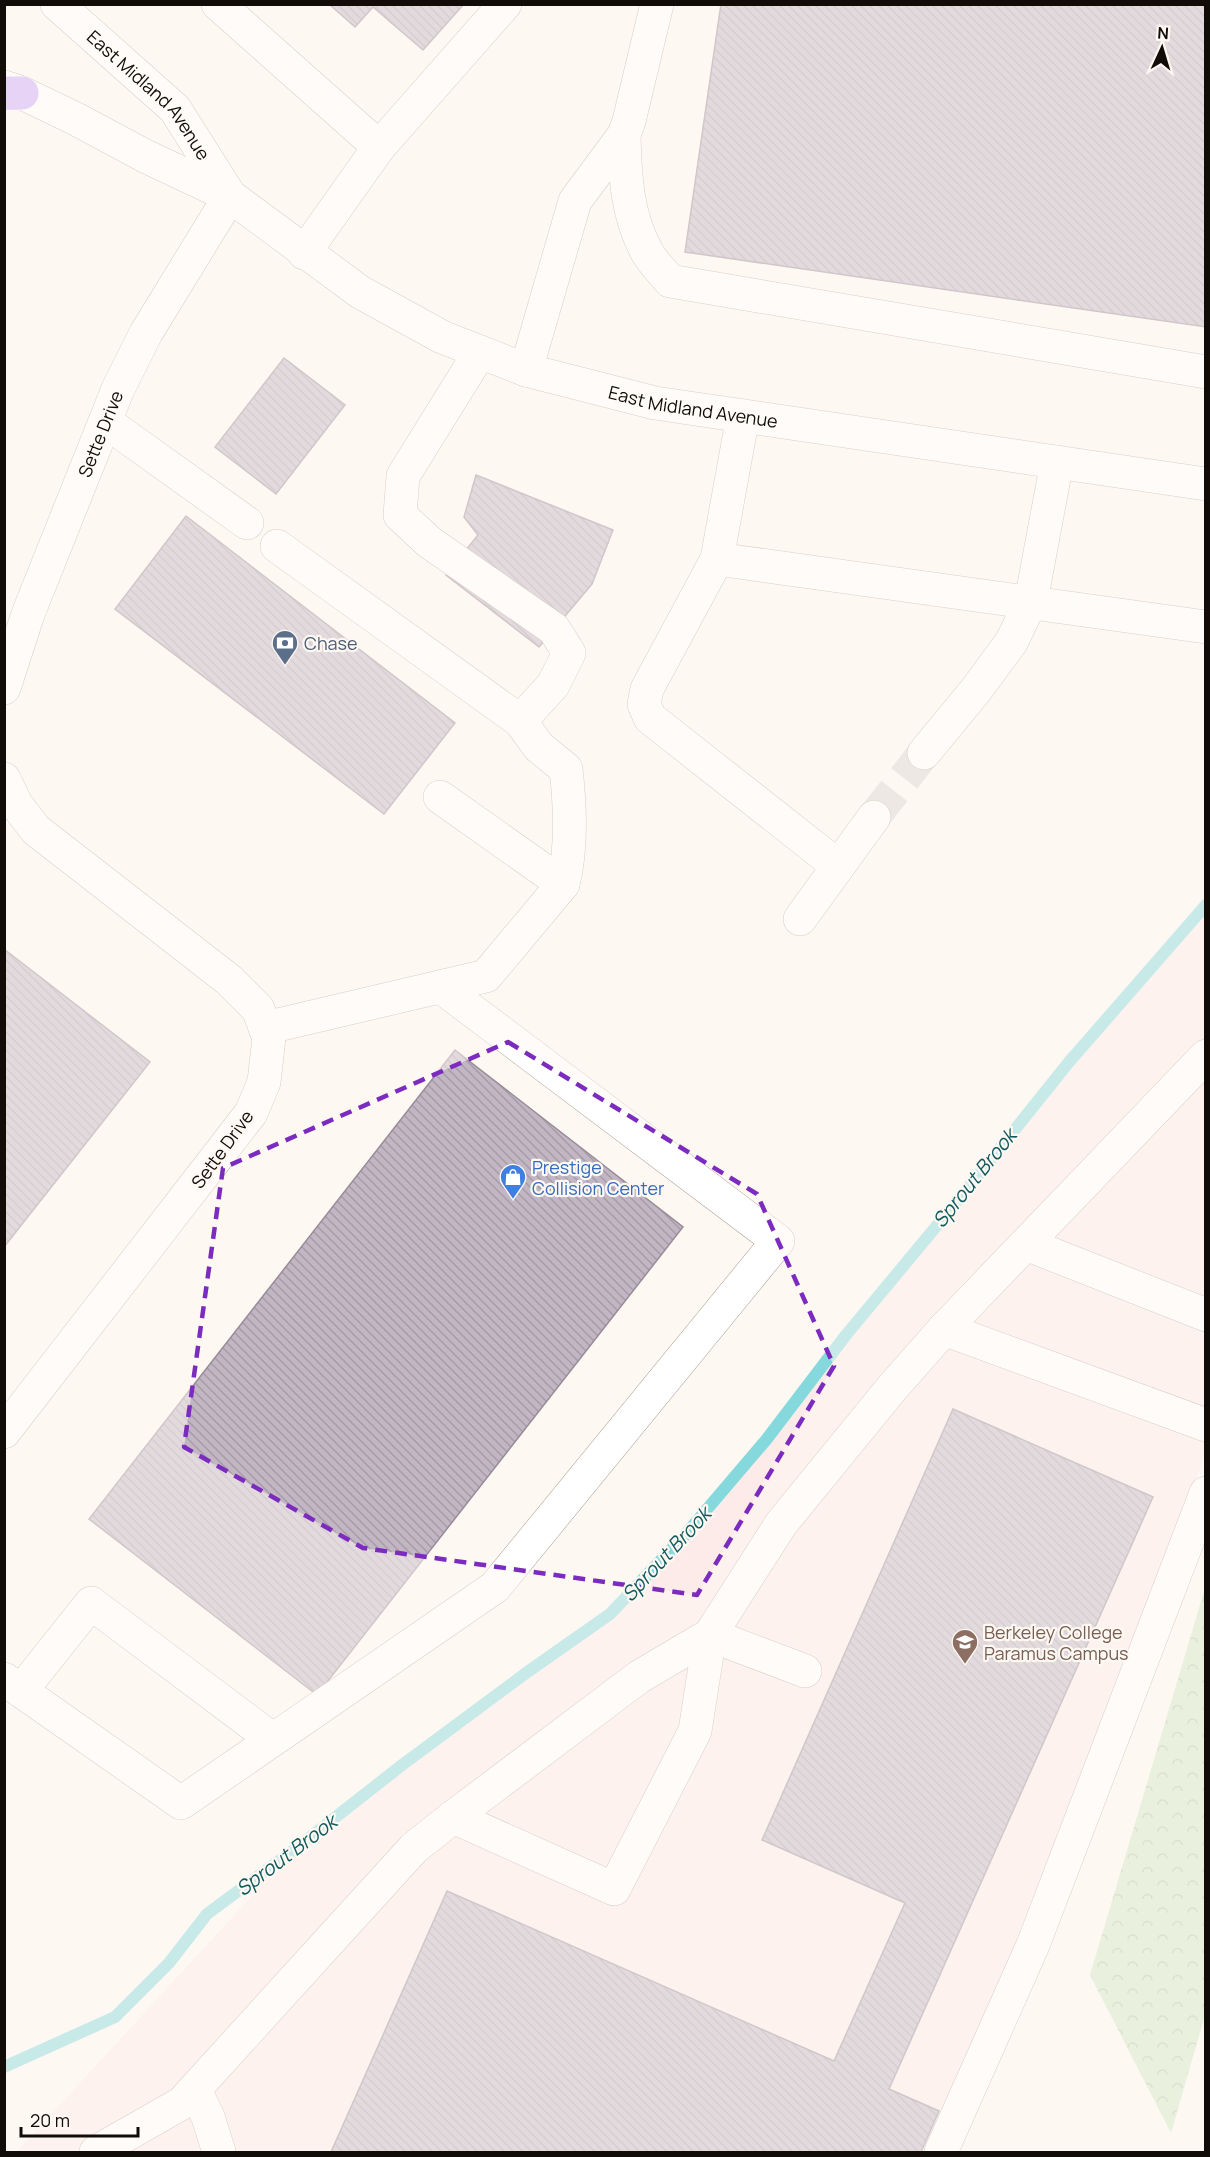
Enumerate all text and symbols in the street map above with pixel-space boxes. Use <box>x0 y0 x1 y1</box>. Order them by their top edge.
north arrow <box>1132 18 1192 78</box>
text: N <box>1157 22 1170 44</box>
street label: East Midland Avenue <box>82 24 216 164</box>
street label: East Midland Avenue <box>606 380 779 433</box>
street label: Sette Drive <box>72 387 128 481</box>
bank icon: Chase <box>270 628 300 666</box>
place label: Chase <box>304 631 358 655</box>
street label: Sette Drive <box>185 1105 259 1193</box>
water label: Sprout Brook <box>926 1121 1024 1233</box>
place label: Prestige Collision Center <box>532 1155 665 1200</box>
shop icon: Prestige Collision Center <box>498 1162 528 1200</box>
water label: Sprout Brook <box>615 1499 719 1607</box>
place label: Berkeley College Paramus Campus <box>984 1620 1129 1665</box>
school or university icon: Berkeley College Paramus Campus <box>950 1627 980 1665</box>
water label: Sprout Brook <box>230 1806 344 1902</box>
scale bar <box>21 2100 138 2138</box>
text: 20 m <box>30 2108 70 2132</box>

